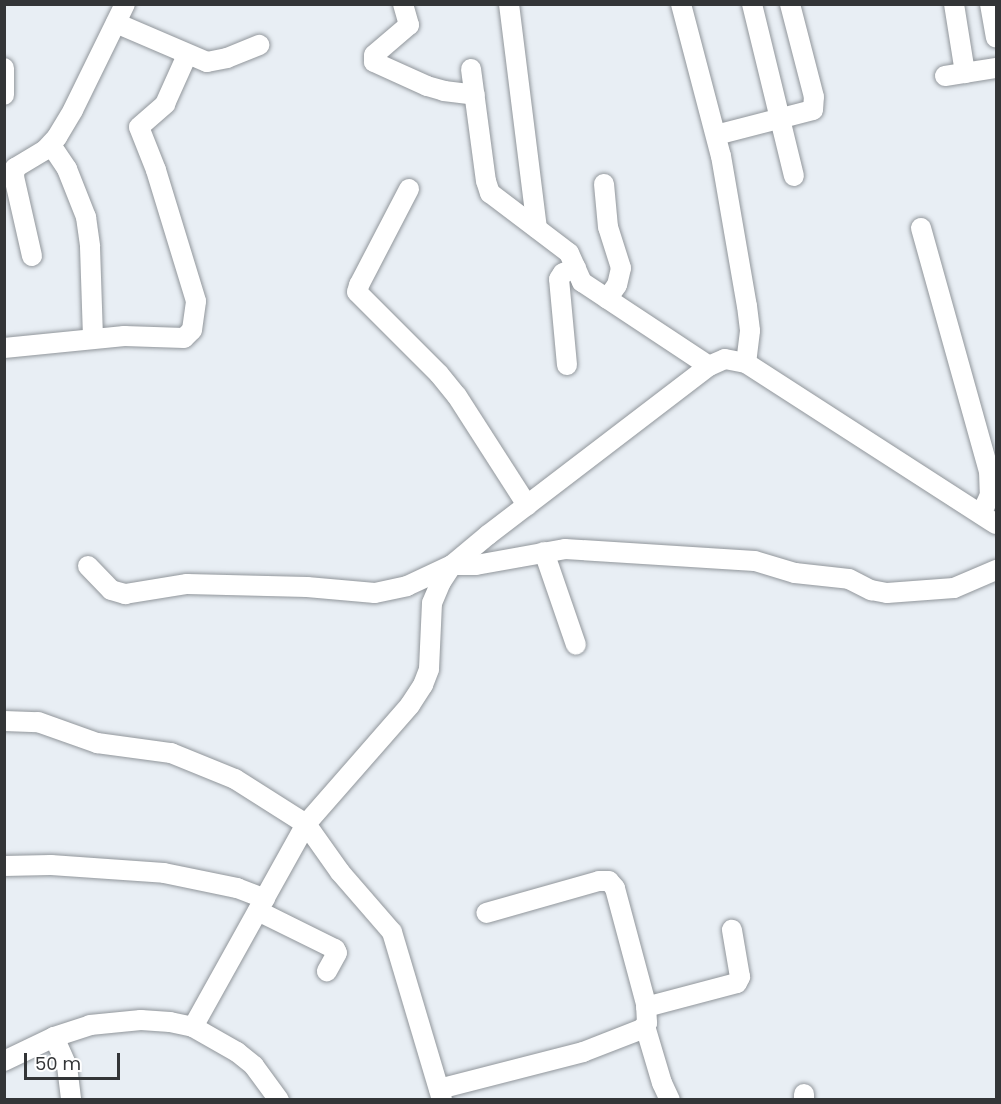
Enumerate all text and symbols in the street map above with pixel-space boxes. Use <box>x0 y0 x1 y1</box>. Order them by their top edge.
scale bar <box>27 1041 123 1079</box>
text: 50 m <box>35 1051 81 1076</box>

